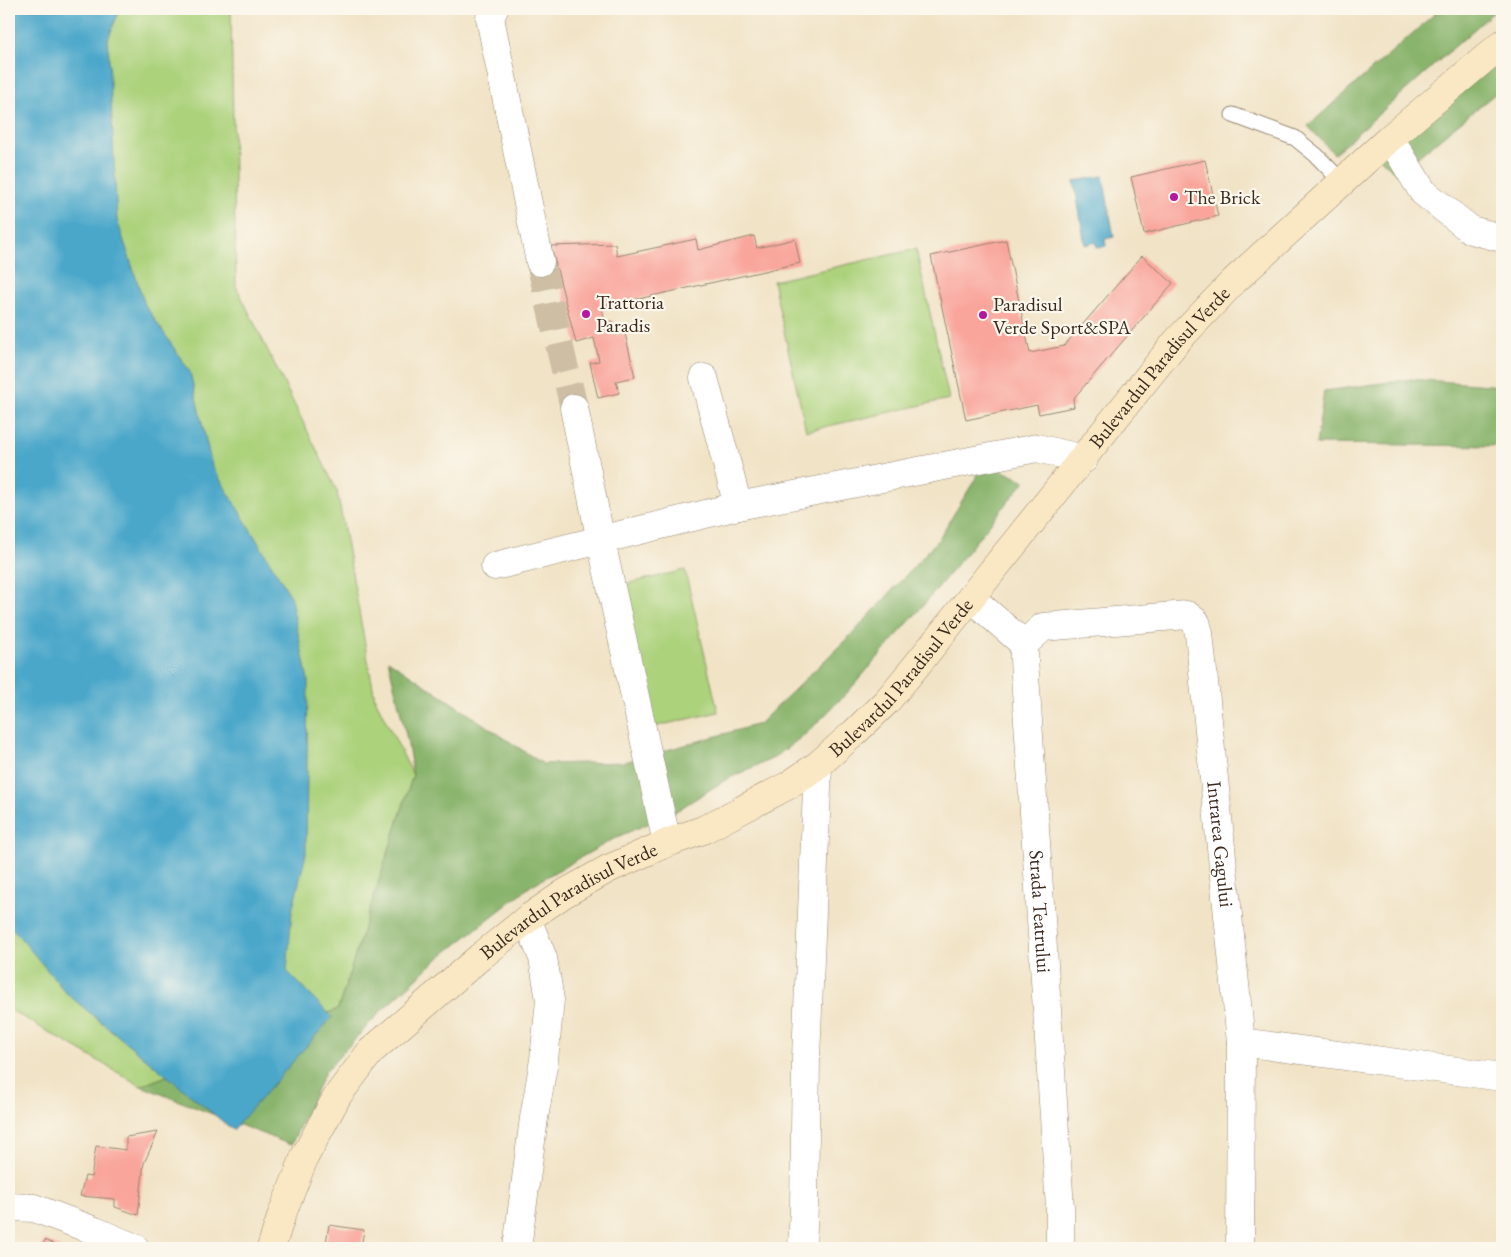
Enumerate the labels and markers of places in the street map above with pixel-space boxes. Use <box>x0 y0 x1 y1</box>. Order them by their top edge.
place label: The Brick <box>1184 184 1261 210</box>
marker: The Brick <box>1168 191 1180 203</box>
place label: Trattoria Paradis <box>596 289 664 338</box>
place label: Paradisul Verde Sport&SPA <box>993 291 1131 340</box>
marker: Trattoria Paradis <box>580 308 592 320</box>
marker: Paradisul Verde Sport&SPA <box>977 309 989 321</box>

